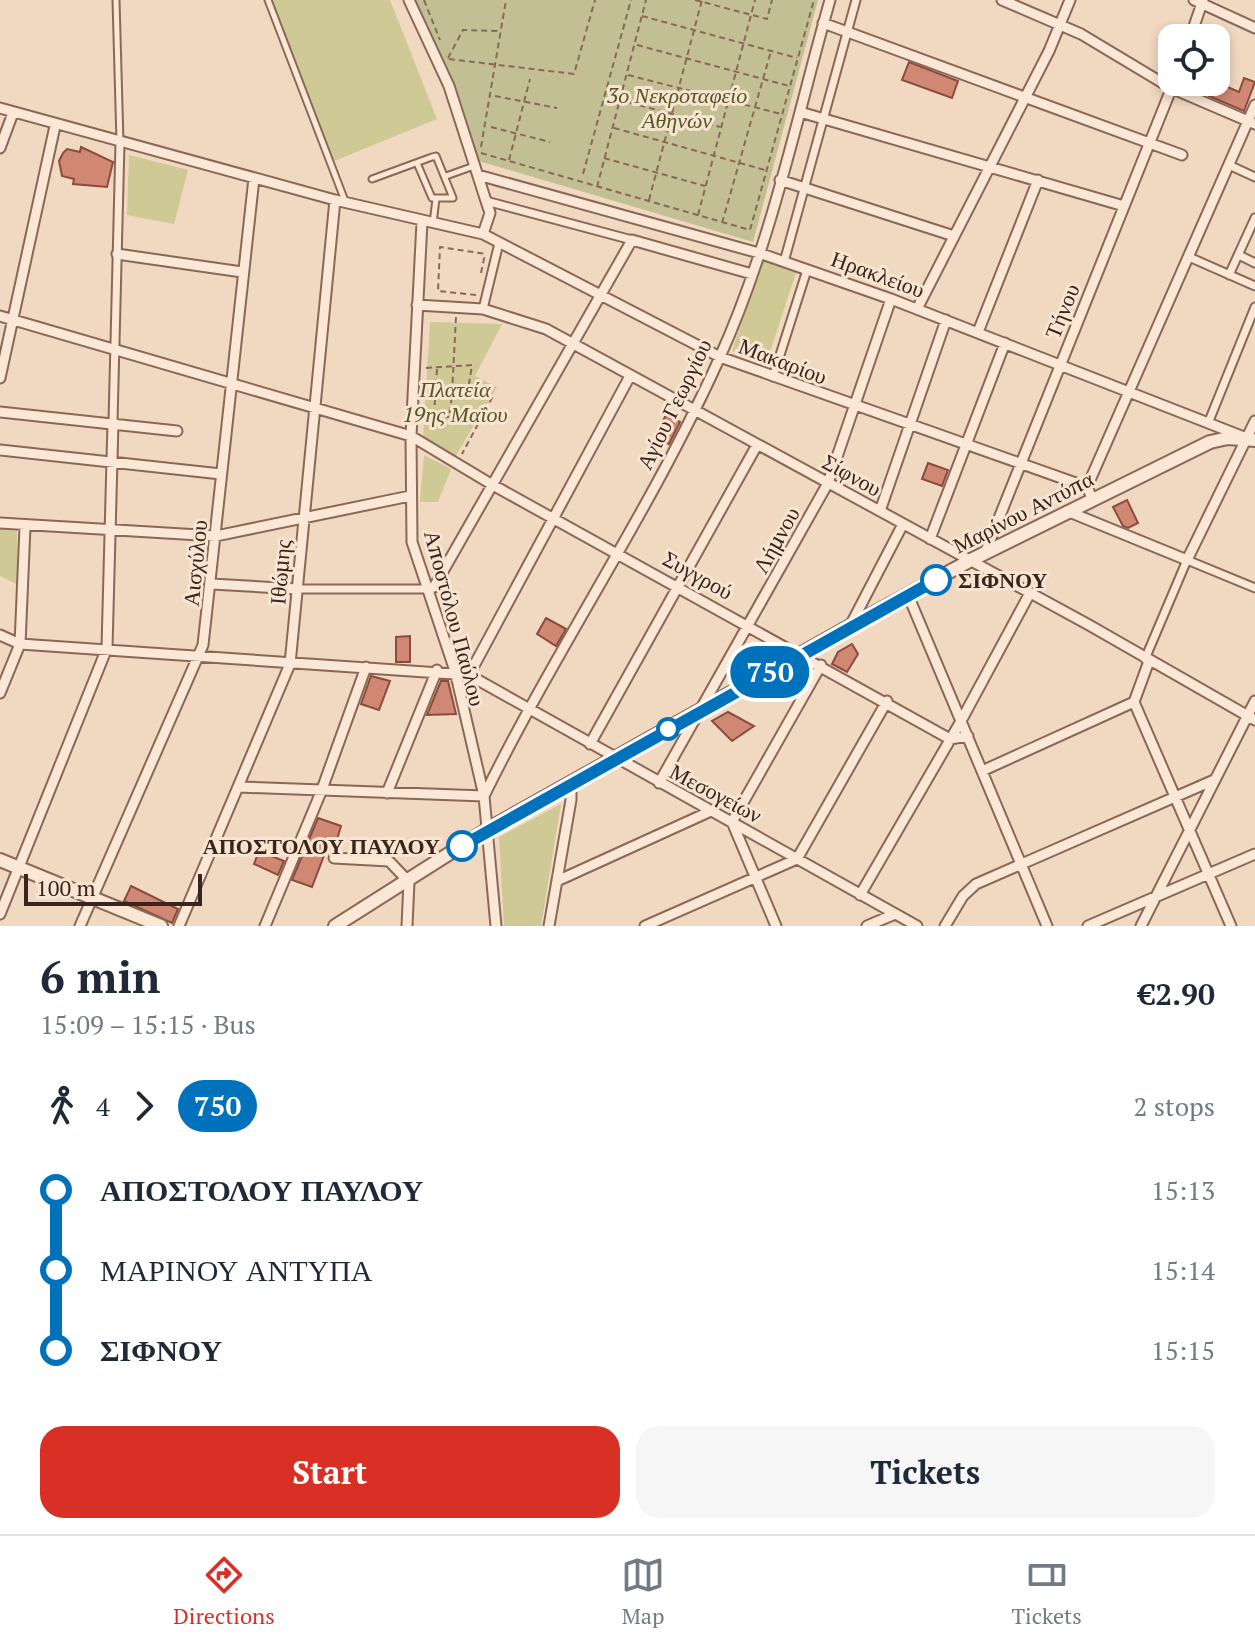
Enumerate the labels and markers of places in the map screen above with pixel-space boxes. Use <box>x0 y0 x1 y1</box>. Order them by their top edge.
marker: ΣΙΦΝΟΥ <box>921 565 951 595</box>
place label: ΣΙΦΝΟΥ <box>958 565 1048 594</box>
unlabelled marker <box>657 718 679 740</box>
place label: ΑΠΟΣΤΟΛΟΥ ΠΑΥΛΟΥ <box>203 831 440 860</box>
marker: ΑΠΟΣΤΟΛΟΥ ΠΑΥΛΟΥ <box>447 831 477 861</box>

